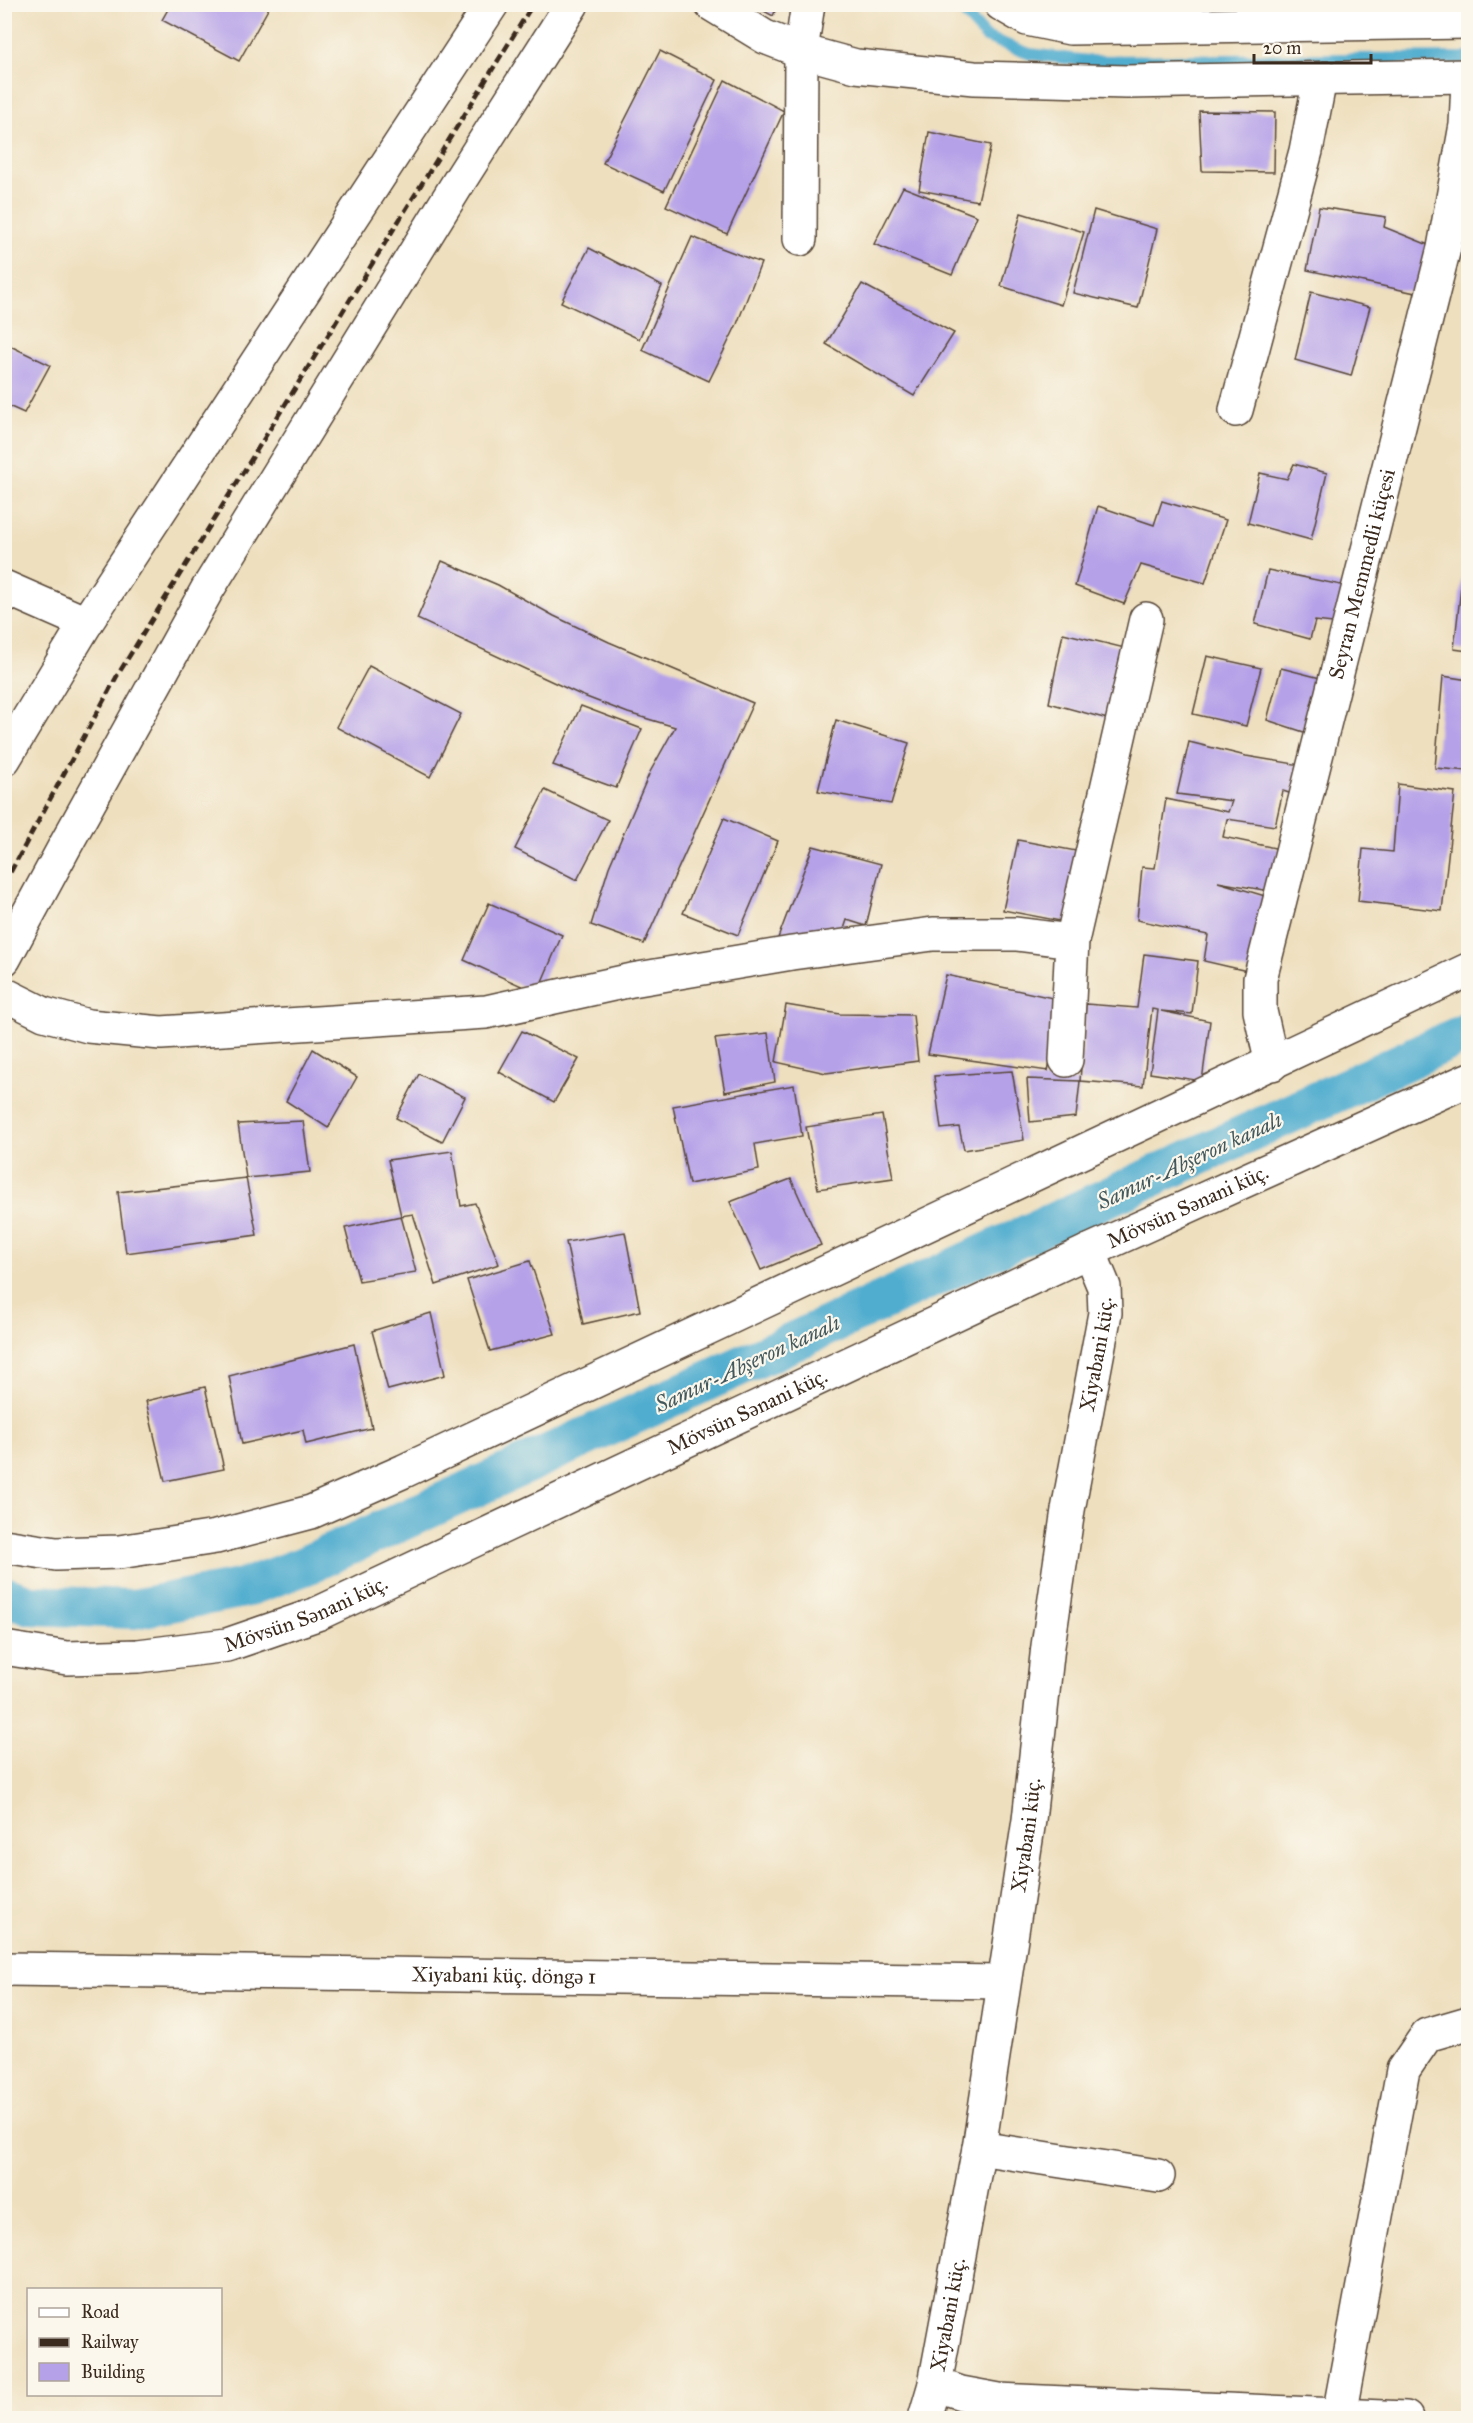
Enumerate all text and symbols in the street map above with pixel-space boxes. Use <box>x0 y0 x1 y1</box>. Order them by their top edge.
scale bar <box>1254 27 1371 65</box>
text: 20 m <box>1263 37 1301 59</box>
street label: Seyran Memmedli küçesi <box>1323 466 1401 682</box>
water label: Samur-Abşeron kanalı <box>1092 1106 1286 1216</box>
street label: Mövsün Sənani küç. <box>1103 1159 1273 1254</box>
street label: Xiyabani küç. <box>1074 1297 1118 1414</box>
water label: Samur-Abşeron kanalı <box>650 1309 844 1419</box>
street label: Mövsün Sənani küç. <box>663 1363 832 1461</box>
street label: Mövsün Sənani küç. <box>220 1570 392 1658</box>
street label: Xiyabani küç. <box>1005 1776 1047 1894</box>
street label: Xiyabani küç. döngə 1 <box>412 1961 596 1990</box>
street label: Xiyabani küç. <box>925 2256 971 2374</box>
legend <box>27 2288 222 2396</box>
text: Road <box>81 2301 119 2323</box>
text: Railway <box>81 2331 139 2353</box>
text: Building <box>81 2361 145 2384</box>

